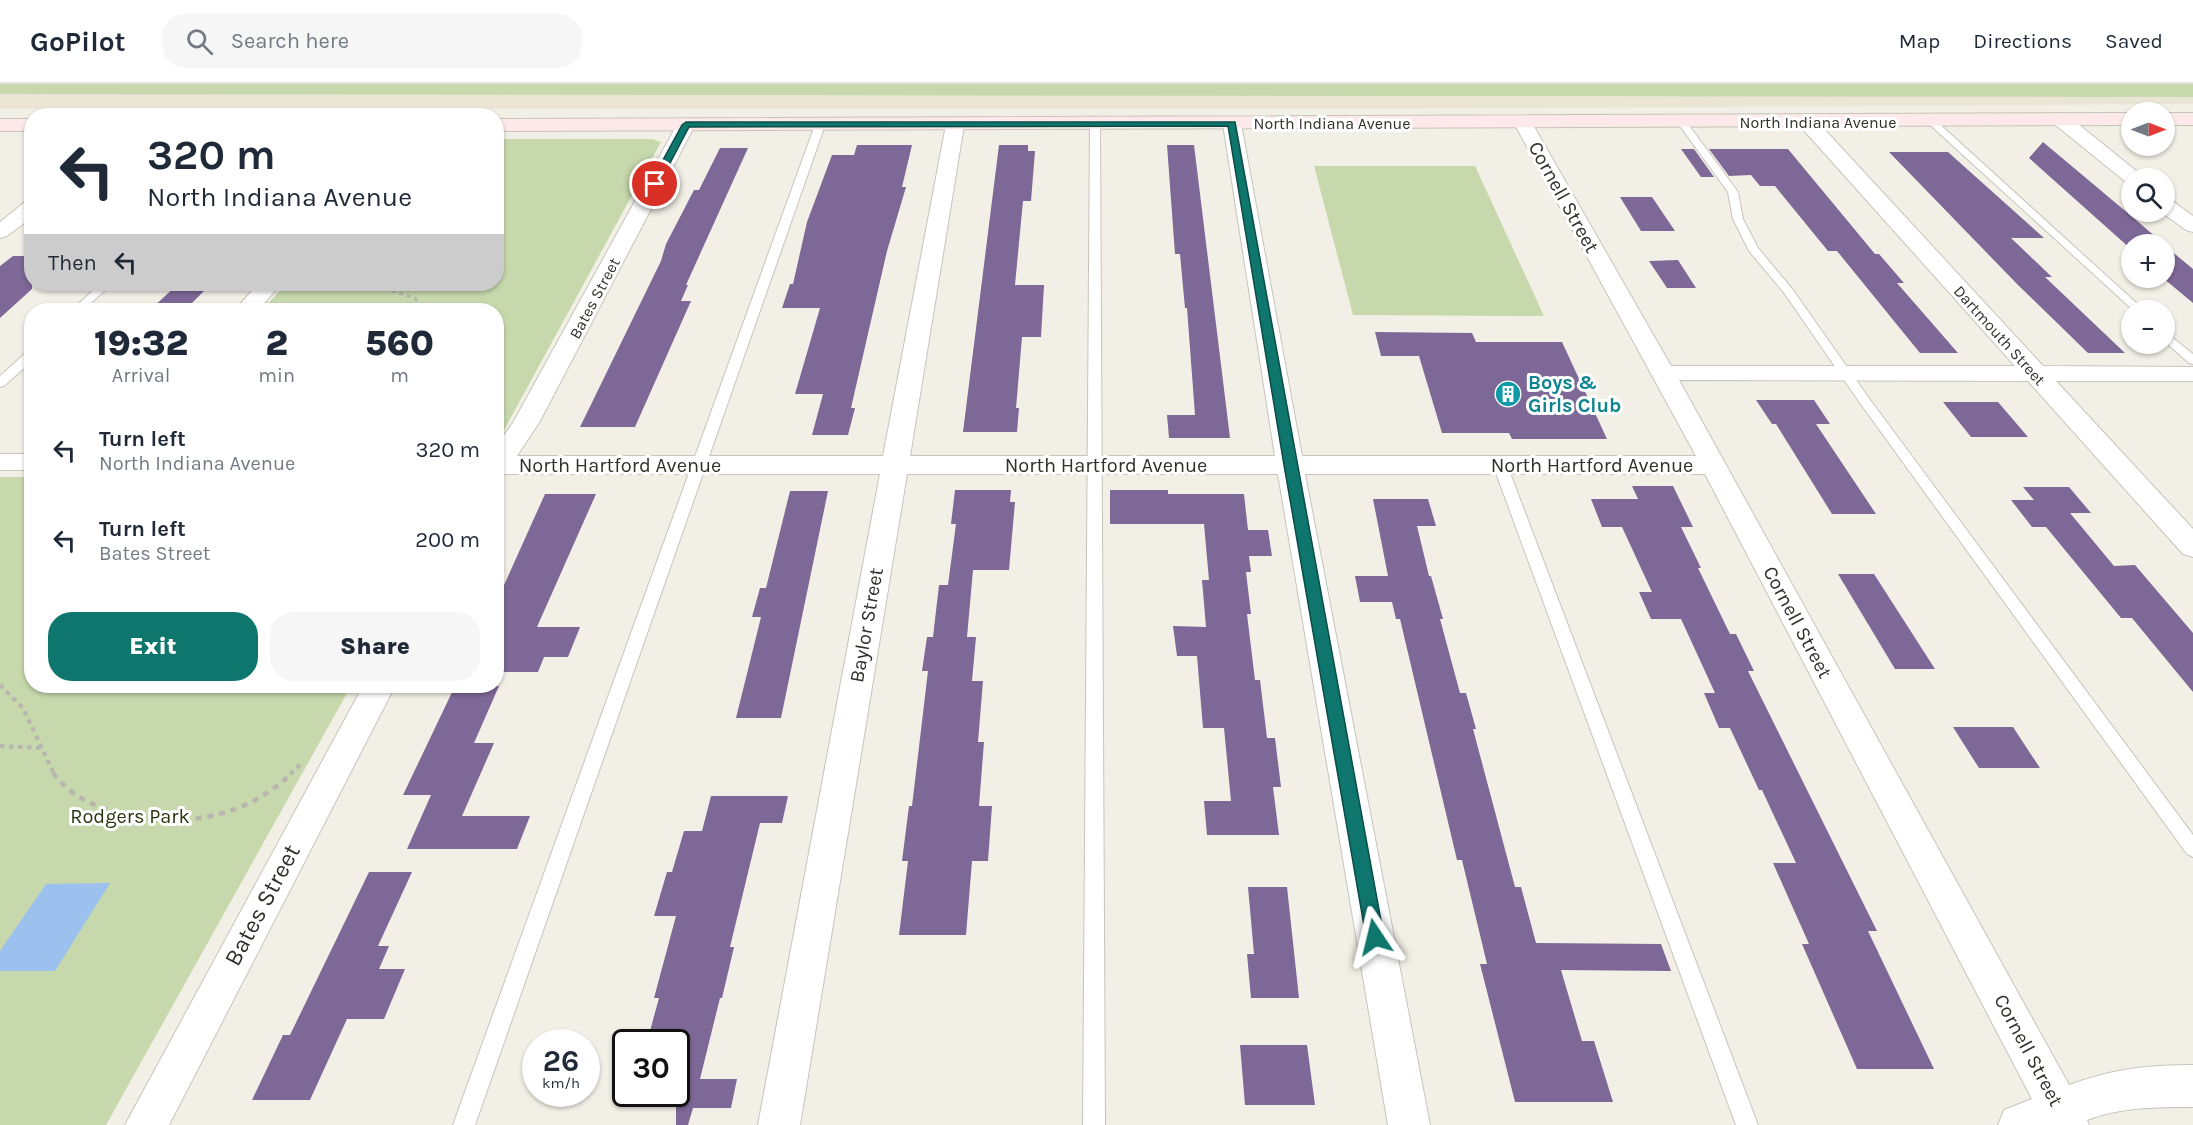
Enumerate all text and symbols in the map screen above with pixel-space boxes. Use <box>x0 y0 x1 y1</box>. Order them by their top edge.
search box <box>162 14 582 68</box>
text: GoPilot <box>30 25 126 58</box>
icon: search <box>183 25 216 58</box>
text: Search here <box>231 28 349 54</box>
text: Map <box>1899 29 1940 53</box>
text: Directions <box>1973 29 2072 53</box>
text: Saved <box>2105 29 2163 53</box>
north arrow <box>2121 102 2175 156</box>
map controls <box>2121 102 2175 354</box>
street label: North Indiana Avenue <box>1739 113 1897 132</box>
street label: North Indiana Avenue <box>1253 114 1411 133</box>
text: 320 m <box>147 130 276 180</box>
icon: left <box>48 132 126 210</box>
street label: Cornell Street <box>1524 138 1604 257</box>
pin <box>629 158 680 209</box>
icon: arrive <box>638 167 671 200</box>
button: search <box>2121 168 2175 222</box>
text: North Indiana Avenue <box>147 181 412 213</box>
button: + <box>2121 234 2175 288</box>
icon: left <box>109 246 142 279</box>
text: Then <box>48 250 97 276</box>
street label: Bates Street <box>565 254 624 342</box>
street label: Dartmouth Street <box>1950 281 2050 389</box>
button: − <box>2121 300 2175 354</box>
text: 19:32 <box>94 322 188 364</box>
text: 2 <box>265 322 288 364</box>
text: 560 <box>365 322 434 364</box>
text: Arrival <box>112 364 170 387</box>
text: min <box>258 364 295 387</box>
text: m <box>390 364 409 387</box>
place label: Boys & Girls Club <box>1528 371 1621 417</box>
building icon: Boys & Girls Club <box>1493 379 1523 409</box>
text: Turn left <box>99 426 186 452</box>
icon: left <box>48 434 81 467</box>
text: 320 m <box>415 437 480 463</box>
text: North Indiana Avenue <box>99 452 295 475</box>
street label: North Hartford Avenue <box>519 454 721 477</box>
street label: North Hartford Avenue <box>1005 454 1207 477</box>
street label: North Hartford Avenue <box>1491 454 1693 477</box>
text: Turn left <box>99 516 186 542</box>
icon: left <box>48 524 81 557</box>
text: 200 m <box>415 527 480 553</box>
text: Bates Street <box>99 542 210 565</box>
street label: Cornell Street <box>1758 562 1837 683</box>
street label: Baylor Street <box>845 565 888 684</box>
button: Exit <box>48 612 258 681</box>
button: Share <box>270 612 480 681</box>
park label: Rodgers Park <box>70 805 190 828</box>
street label: Bates Street <box>218 839 306 971</box>
position arrow <box>1343 905 1407 969</box>
street label: Cornell Street <box>1989 990 2068 1111</box>
speed limit sign: 30 <box>612 1029 690 1107</box>
text: 26 <box>543 1043 579 1079</box>
text: km/h <box>542 1074 580 1092</box>

